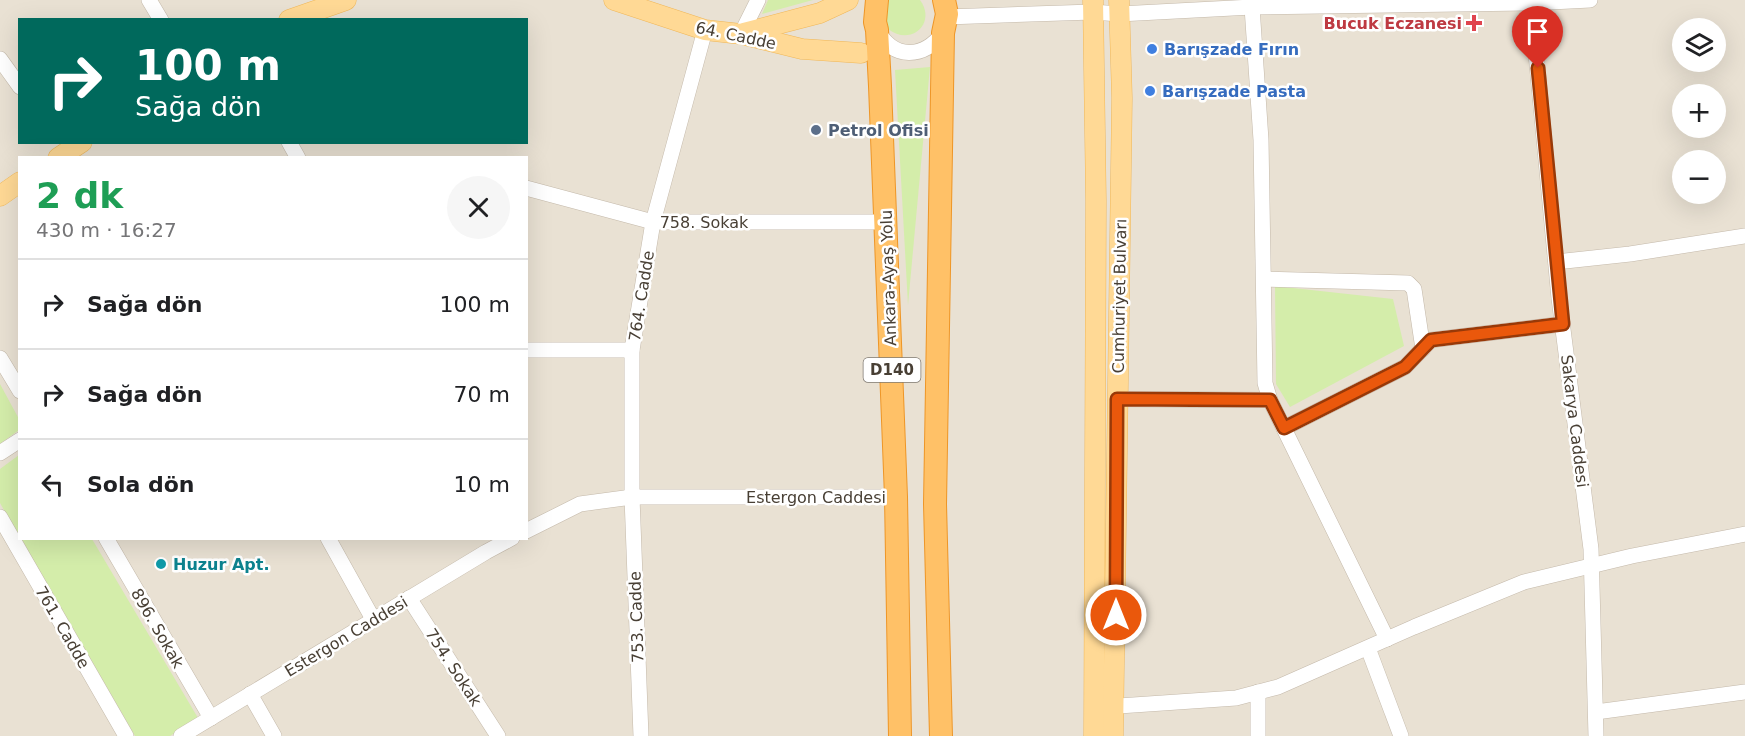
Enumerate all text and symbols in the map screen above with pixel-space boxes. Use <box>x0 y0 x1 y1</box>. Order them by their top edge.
pin <box>1512 6 1563 68</box>
place label: Bucuk Eczanesi <box>1324 14 1462 33</box>
icon: arrive <box>1521 15 1554 48</box>
marker: Bucuk Eczanesi <box>1467 16 1481 30</box>
street label: 64. Cadde <box>694 18 778 53</box>
map controls <box>1672 18 1726 204</box>
button: layers <box>1672 18 1726 72</box>
place label: Barışzade Fırın <box>1164 40 1299 59</box>
text: 100 m <box>135 41 281 90</box>
icon: right <box>36 42 114 120</box>
marker: Barışzade Fırın <box>1145 42 1159 56</box>
place label: Barışzade Pasta <box>1162 82 1306 101</box>
marker: Barışzade Pasta <box>1143 84 1157 98</box>
button: + <box>1672 84 1726 138</box>
text: Sağa dön <box>135 91 262 122</box>
place label: Petrol Ofisi <box>828 121 929 140</box>
marker: Petrol Ofisi <box>809 123 823 137</box>
button: − <box>1672 150 1726 204</box>
text: 2 dk <box>36 175 123 216</box>
button: close <box>447 176 510 239</box>
street label: Ankara-Ayaş Yolu <box>877 210 900 346</box>
street label: 758. Sokak <box>660 213 749 232</box>
text: 430 m · 16:27 <box>36 218 177 242</box>
street label: Cumhuriyet Bulvarı <box>1109 218 1130 374</box>
street label: 764. Cadde <box>625 249 658 343</box>
icon: right <box>36 288 69 321</box>
text: Sağa dön <box>87 292 202 317</box>
text: 100 m <box>440 292 510 317</box>
street label: Sakarya Caddesi <box>1557 354 1592 489</box>
road number: D140 <box>864 358 920 382</box>
icon: right <box>36 378 69 411</box>
text: Sağa dön <box>87 382 202 407</box>
text: 70 m <box>454 382 510 407</box>
icon: left <box>36 468 69 501</box>
text: Sola dön <box>87 472 195 497</box>
text: 10 m <box>454 472 510 497</box>
street label: Estergon Caddesi <box>746 488 886 507</box>
place label: Huzur Apt. <box>173 555 270 574</box>
marker: Huzur Apt. <box>154 557 168 571</box>
street label: 753. Cadde <box>625 571 648 663</box>
street label: 761. Cadde <box>31 583 94 672</box>
position arrow <box>1084 583 1148 647</box>
street label: 896. Sokak <box>127 585 188 672</box>
street label: Estergon Caddesi <box>281 592 411 681</box>
street label: 754. Sokak <box>421 625 486 710</box>

